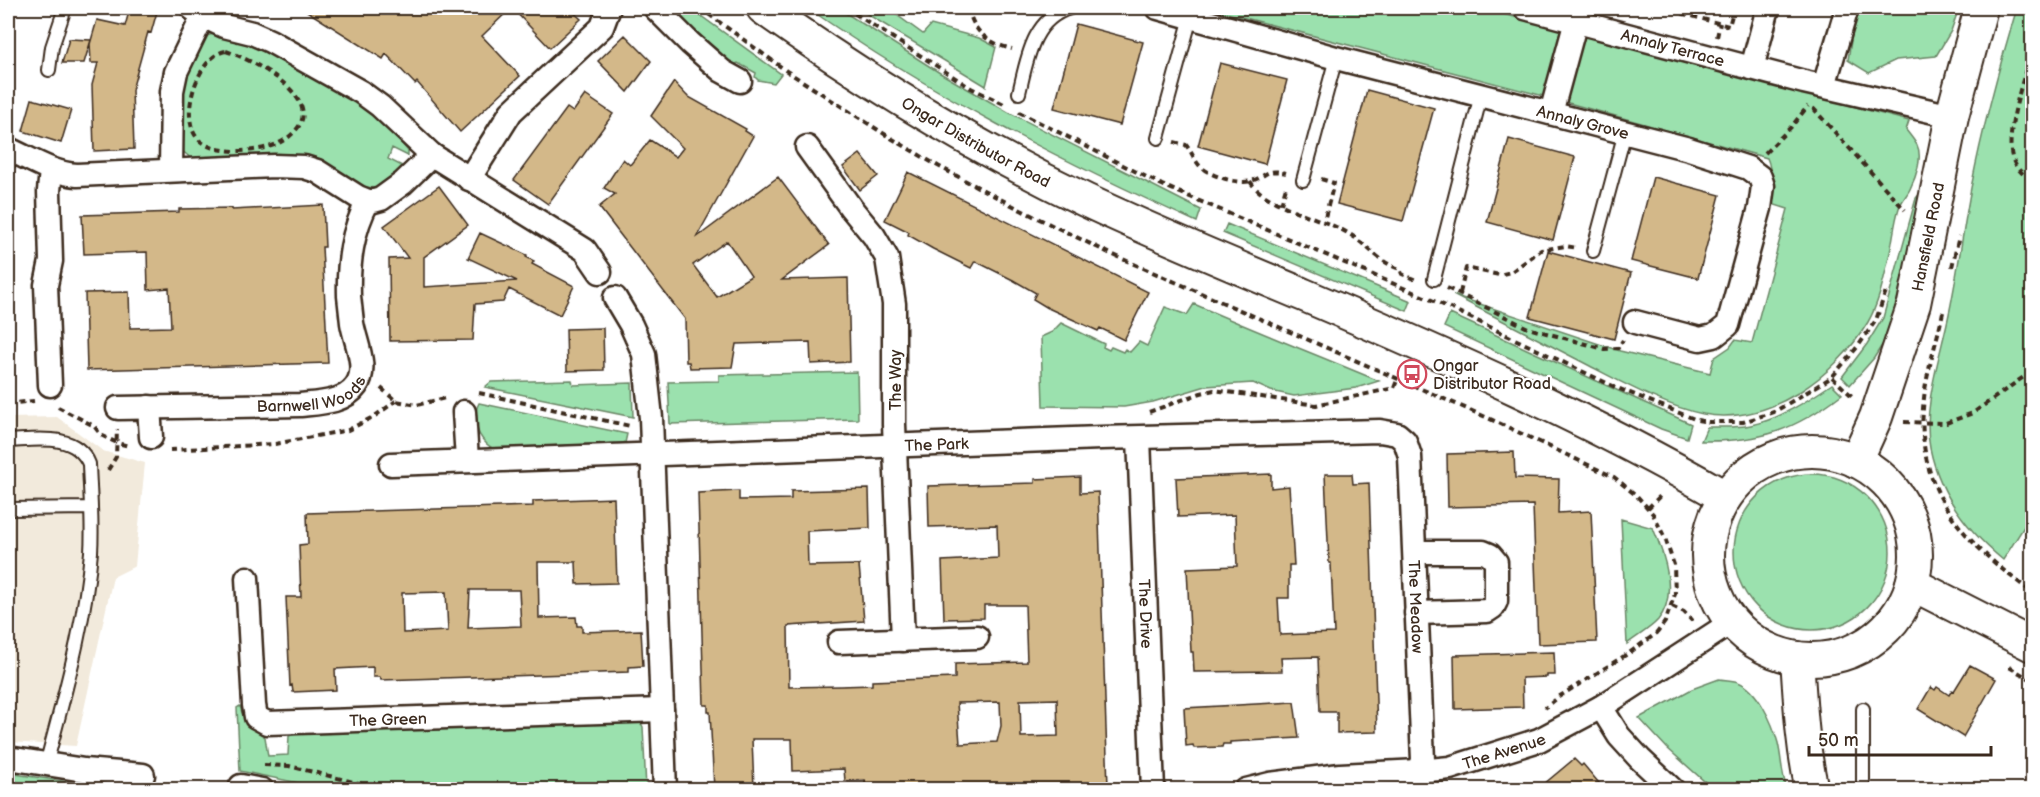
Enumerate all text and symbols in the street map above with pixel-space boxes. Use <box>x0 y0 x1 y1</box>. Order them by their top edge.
street label: Annaly Terrace <box>1619 26 1727 72</box>
street label: Ongar Distributor Road <box>898 94 1053 192</box>
street label: Annaly Grove <box>1535 102 1631 144</box>
street label: Hansfield Road <box>1909 181 1949 293</box>
street label: The Way <box>887 349 906 411</box>
place label: Ongar Distributor Road <box>1433 357 1551 394</box>
bus stop icon: Ongar Distributor Road <box>1396 358 1428 390</box>
street label: Barnwell Woods <box>257 374 371 417</box>
street label: The Park <box>904 435 969 456</box>
street label: The Meadow <box>1403 560 1426 654</box>
street label: The Drive <box>1134 579 1155 650</box>
street label: The Green <box>349 710 427 731</box>
scale bar <box>1809 719 1990 757</box>
street label: The Avenue <box>1461 730 1550 774</box>
text: 50 m <box>1818 730 1859 751</box>

